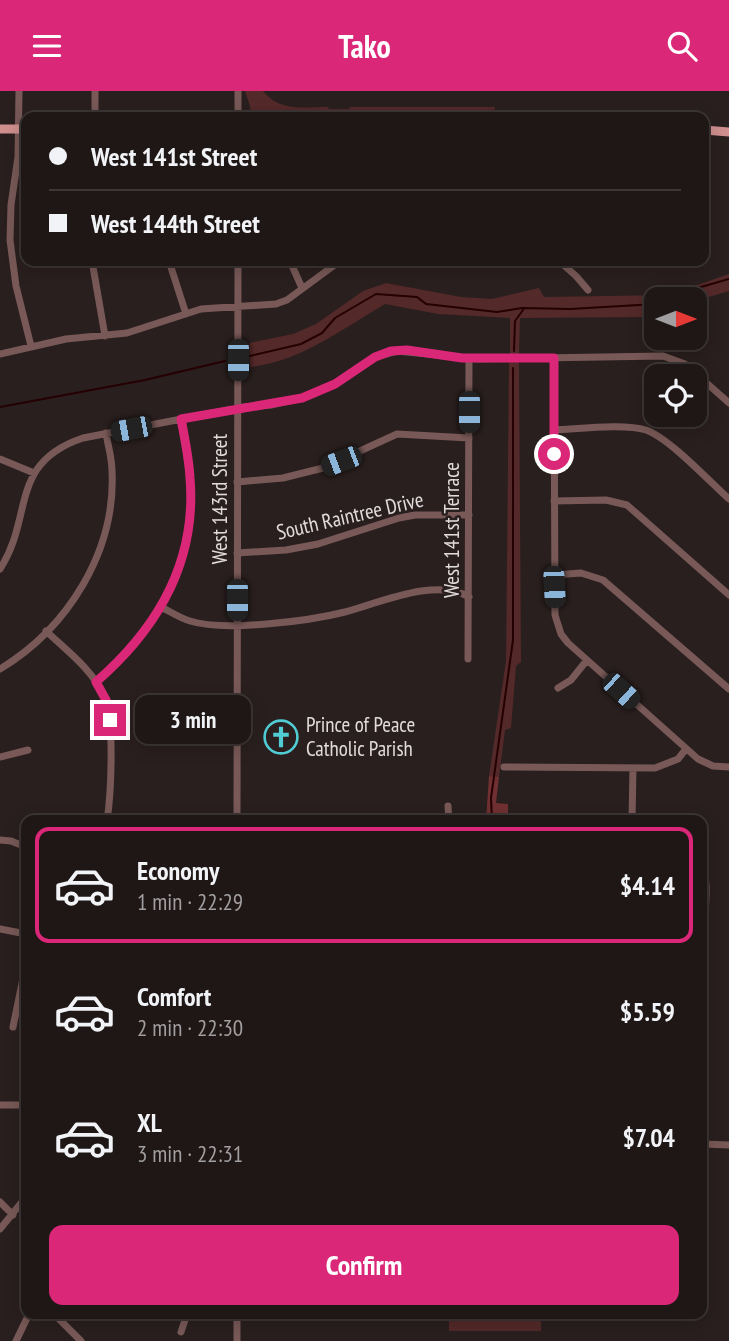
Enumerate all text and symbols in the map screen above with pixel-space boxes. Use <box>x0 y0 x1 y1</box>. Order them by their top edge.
text: Tako <box>338 25 391 67</box>
icon: menu <box>28 27 66 65</box>
icon: search <box>663 27 701 65</box>
text: West 141st Street <box>91 140 257 173</box>
text: West 144th Street <box>91 207 260 240</box>
north arrow <box>644 287 707 350</box>
map controls <box>644 287 707 427</box>
car <box>228 339 249 381</box>
button: locate <box>644 364 707 427</box>
car <box>459 391 480 433</box>
car <box>109 415 154 443</box>
street label: West 143rd Street <box>206 434 233 564</box>
route start <box>538 438 570 470</box>
car <box>318 444 365 478</box>
street label: West 141st Terrace <box>438 462 465 598</box>
street label: South Raintree Drive <box>274 485 426 546</box>
car <box>543 565 566 609</box>
car <box>227 579 248 621</box>
car <box>599 669 644 713</box>
callout: 3 min <box>134 695 250 745</box>
route end <box>94 704 126 736</box>
text: 3 min <box>170 705 216 734</box>
place label: Prince of Peace Catholic Parish <box>306 711 415 762</box>
church icon: Prince of Peace Catholic Parish <box>262 718 300 756</box>
icon: car <box>53 854 116 917</box>
text: Economy <box>137 854 219 887</box>
text: $4.14 <box>620 869 675 902</box>
text: 1 min · 22:29 <box>137 887 243 916</box>
icon: car <box>53 980 116 1043</box>
text: Comfort <box>137 980 211 1013</box>
text: $5.59 <box>620 995 675 1028</box>
text: 2 min · 22:30 <box>137 1013 243 1042</box>
icon: car <box>53 1106 116 1169</box>
text: XL <box>137 1106 162 1139</box>
text: $7.04 <box>622 1121 675 1154</box>
text: 3 min · 22:31 <box>137 1139 243 1168</box>
button: Confirm <box>49 1225 679 1305</box>

